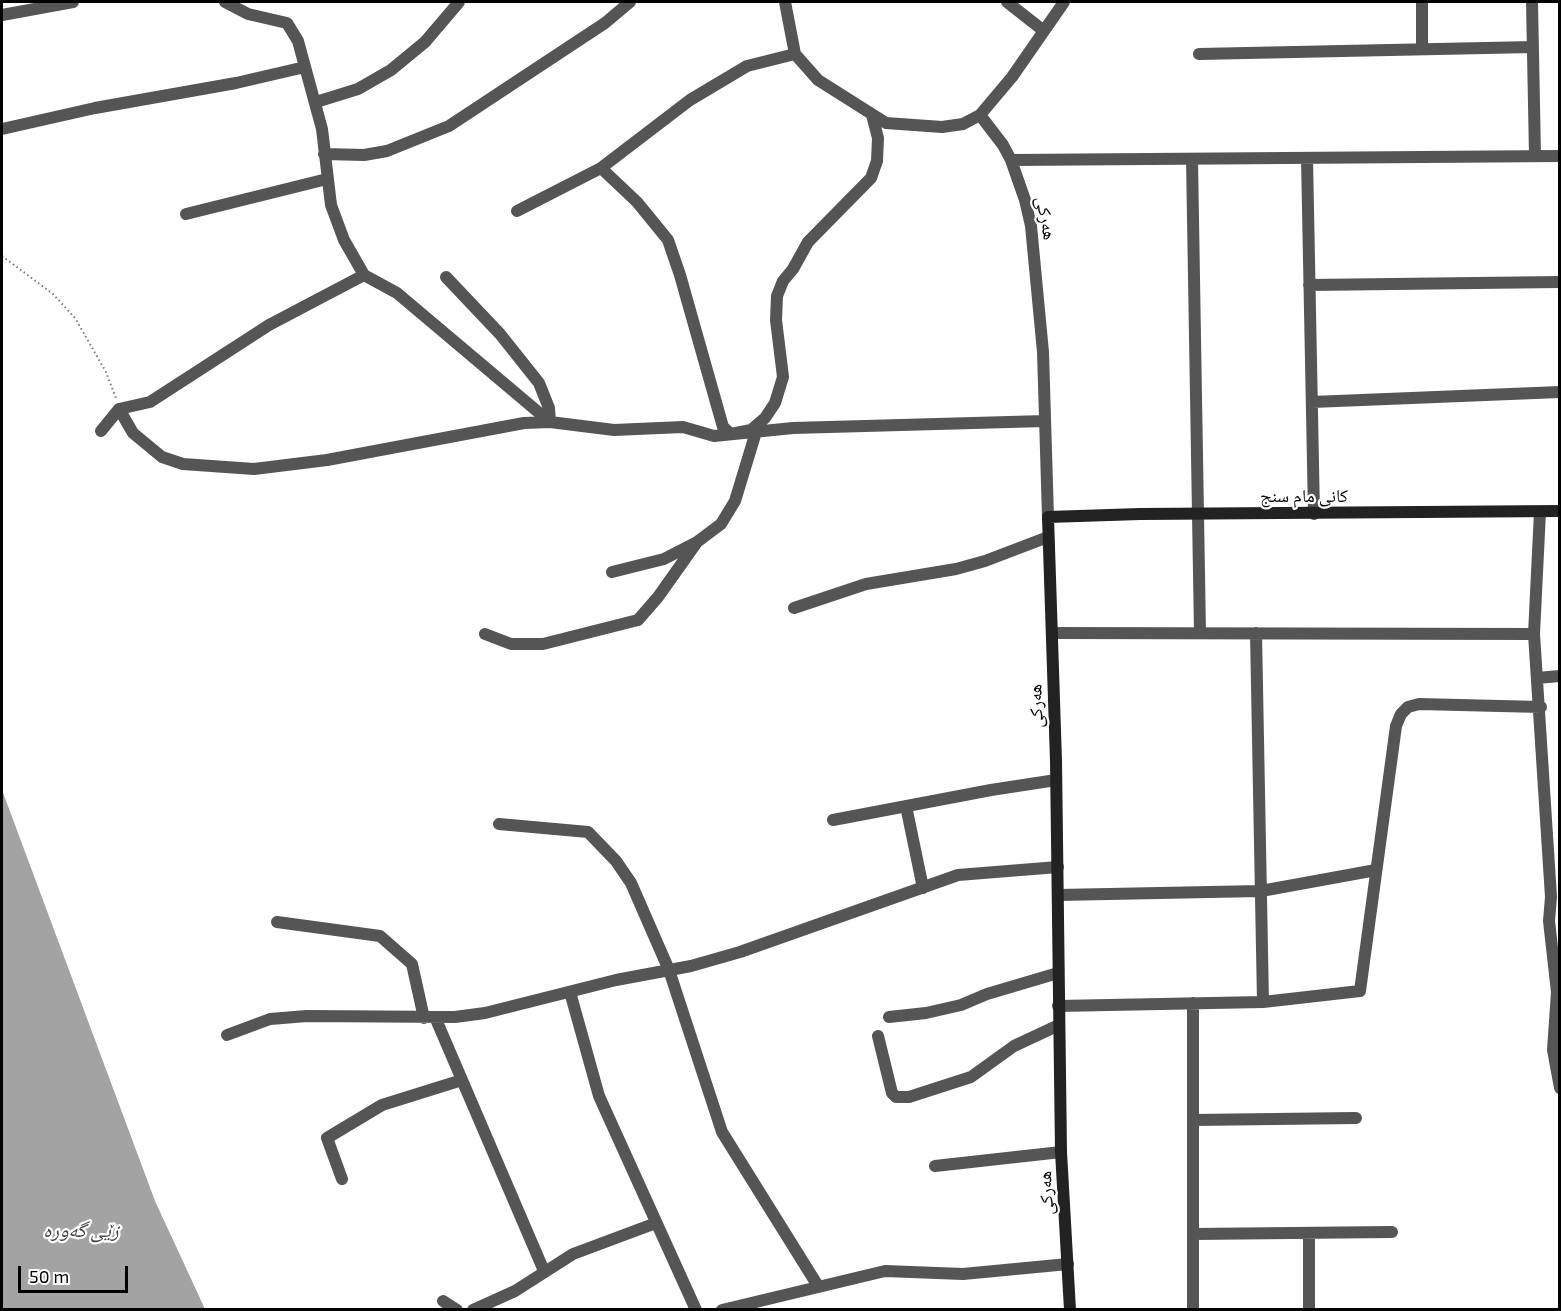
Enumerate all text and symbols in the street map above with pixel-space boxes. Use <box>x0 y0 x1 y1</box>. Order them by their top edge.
street label: هەرکی <box>1031 194 1061 242</box>
street label: کانی مام سنج <box>1260 485 1348 507</box>
street label: هەرکی <box>1024 684 1048 728</box>
street label: هەرکی <box>1034 1170 1058 1216</box>
water label: زێی گەورە <box>43 1218 119 1242</box>
scale bar <box>21 1254 130 1292</box>
text: 50 m <box>29 1265 69 1287</box>

